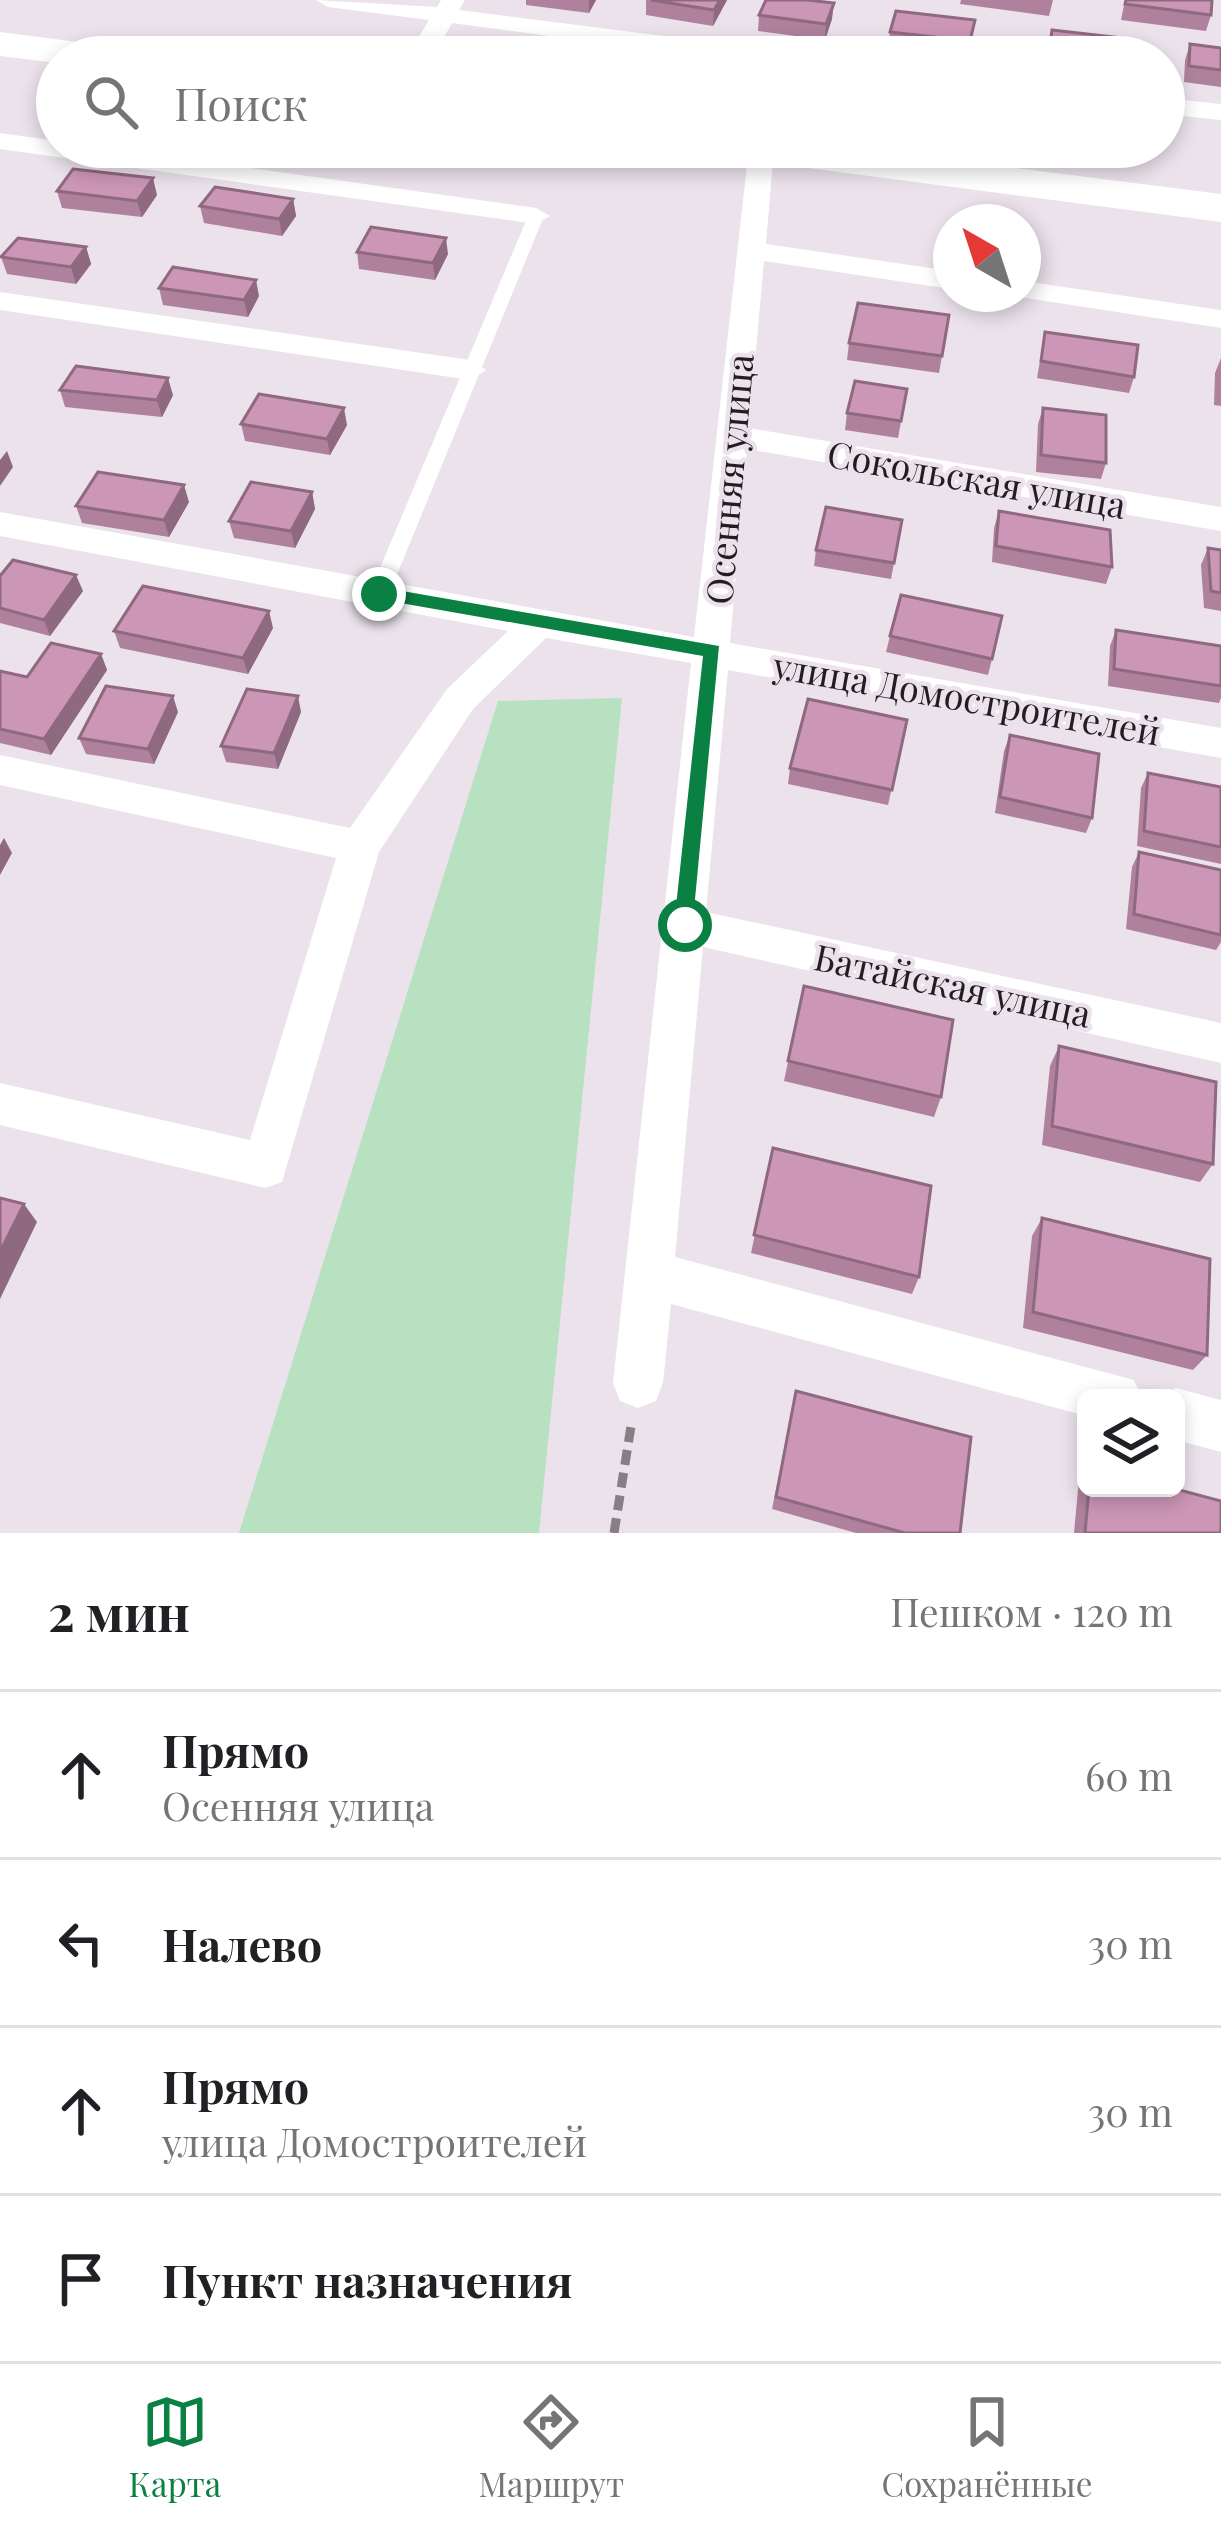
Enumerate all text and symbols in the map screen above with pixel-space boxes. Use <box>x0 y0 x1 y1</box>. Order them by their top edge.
search box <box>36 36 1185 168</box>
icon: search <box>78 69 144 135</box>
text: Поиск <box>174 72 308 132</box>
north arrow <box>933 204 1041 312</box>
street label: Осенняя улица <box>693 352 763 606</box>
street label: Сокольская улица <box>824 428 1130 528</box>
route end <box>352 567 406 621</box>
street label: улица Домостроителей <box>769 639 1164 755</box>
route start <box>658 898 712 952</box>
street label: Батайская улица <box>810 931 1096 1037</box>
map controls <box>1077 1389 1185 1497</box>
button: layers <box>1077 1389 1185 1497</box>
text: 2 мин <box>48 1577 190 1645</box>
text: Пешком · 120 m <box>890 1585 1173 1637</box>
text: Прямо <box>162 1719 309 1779</box>
icon: ahead <box>48 1742 114 1808</box>
text: 60 m <box>1085 1749 1173 1801</box>
text: Осенняя улица <box>162 1779 434 1831</box>
icon: left <box>48 1910 114 1976</box>
text: Налево <box>162 1913 322 1973</box>
text: 30 m <box>1088 1917 1173 1969</box>
text: Прямо <box>162 2055 309 2115</box>
icon: ahead <box>48 2078 114 2144</box>
text: 30 m <box>1088 2085 1173 2137</box>
text: улица Домостроителей <box>162 2115 587 2167</box>
icon: arrive <box>48 2246 114 2312</box>
text: Пункт назначения <box>162 2249 573 2309</box>
tab: Карта <box>129 2389 221 2505</box>
tab: Маршрут <box>479 2389 624 2505</box>
tab: Сохранённые <box>881 2389 1092 2505</box>

